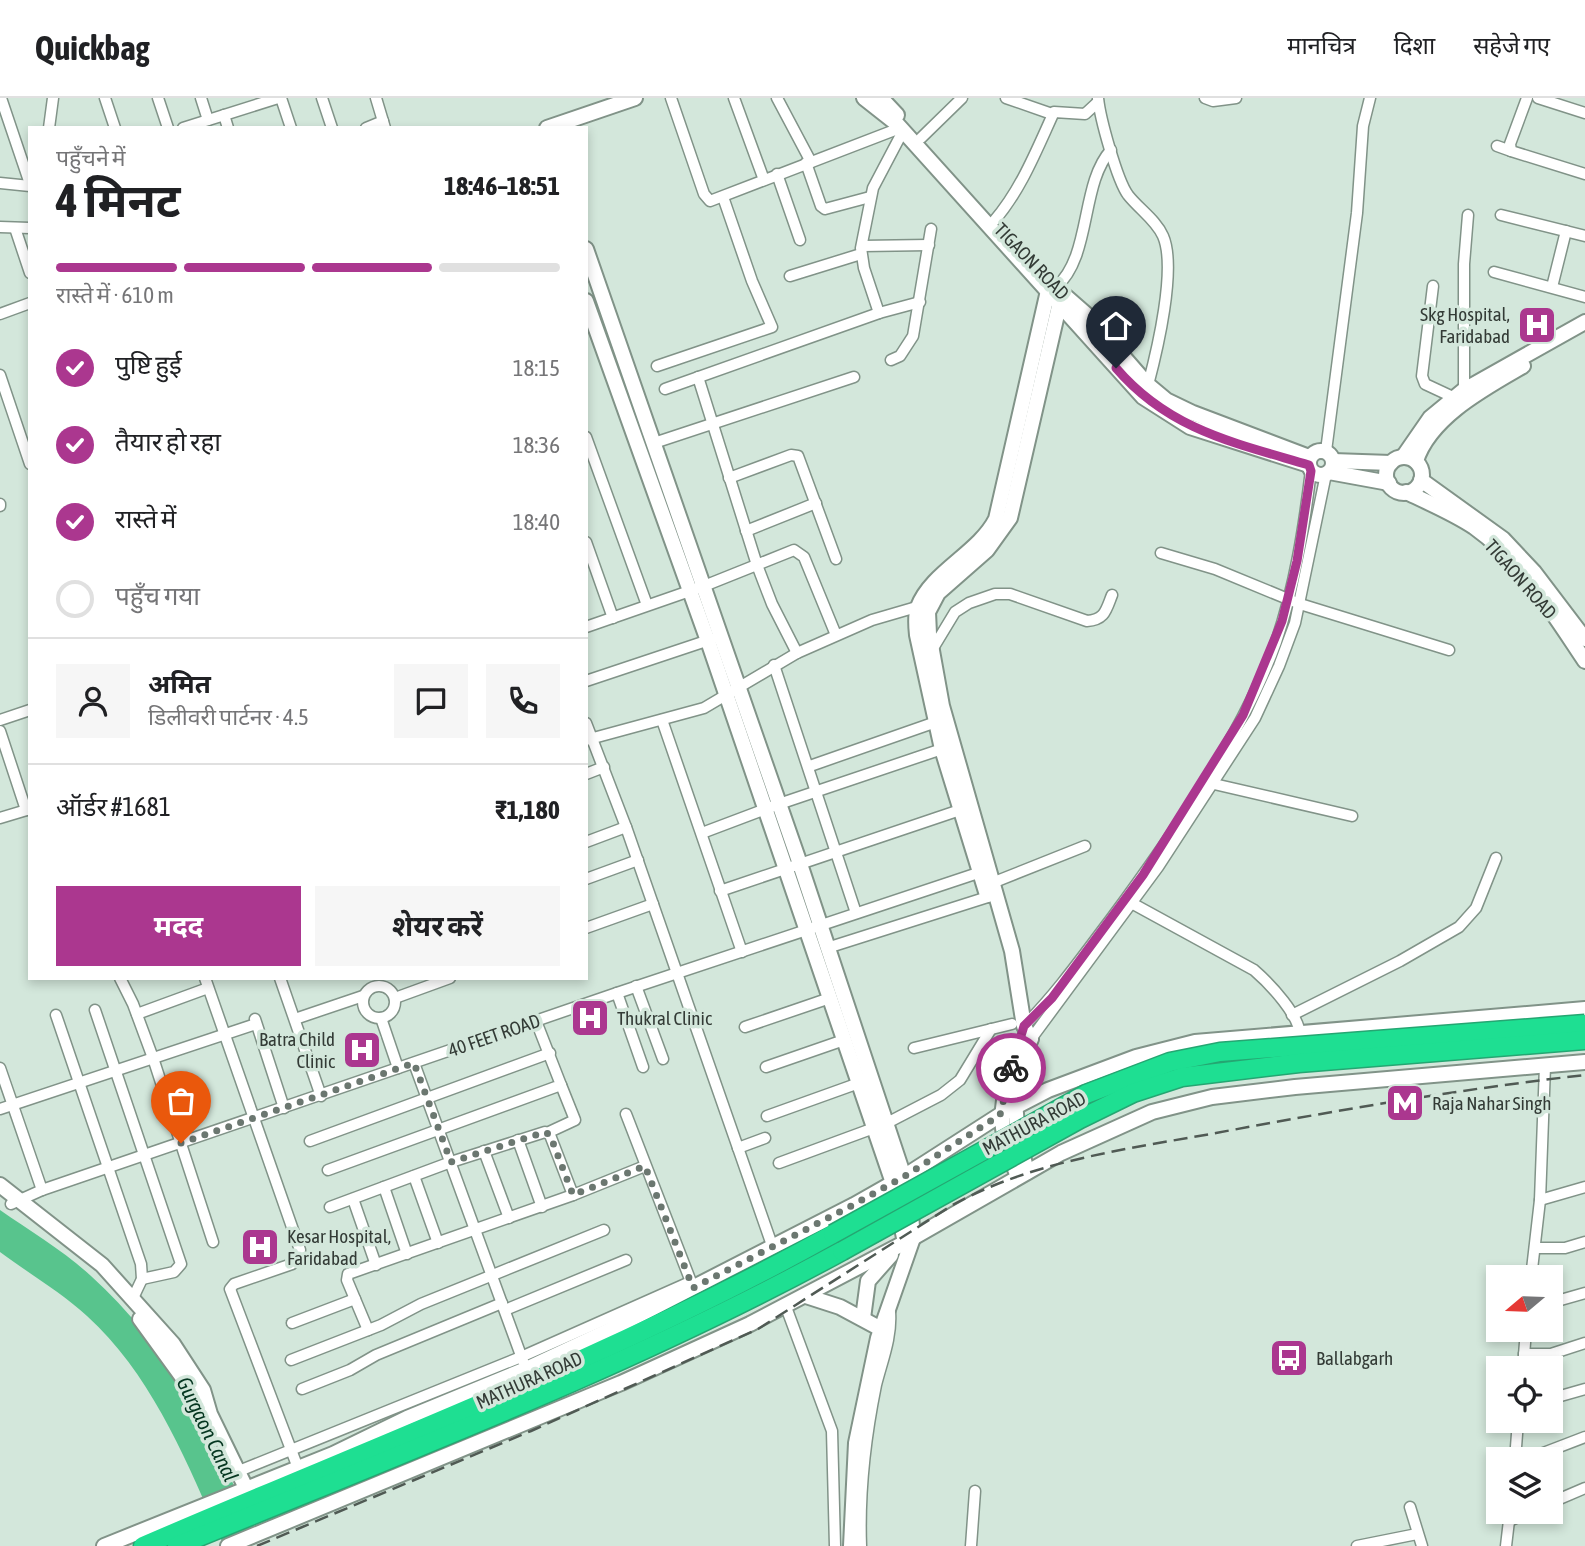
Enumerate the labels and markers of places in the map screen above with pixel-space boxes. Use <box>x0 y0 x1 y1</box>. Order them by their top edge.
pin <box>1086 296 1146 368</box>
place label: Skg Hospital, Faridabad <box>1420 303 1510 347</box>
hospital icon: Skg Hospital, Faridabad <box>1516 304 1558 346</box>
hospital icon: Thukral Clinic <box>569 997 611 1039</box>
place label: Thukral Clinic <box>617 1007 713 1029</box>
place label: Batra Child Clinic <box>259 1028 336 1072</box>
hospital icon: Batra Child Clinic <box>341 1029 383 1071</box>
pin <box>151 1071 211 1143</box>
metro station icon: Raja Nahar Singh <box>1384 1082 1426 1124</box>
place label: Raja Nahar Singh <box>1432 1092 1551 1114</box>
place label: Kesar Hospital, Faridabad <box>287 1225 391 1269</box>
hospital icon: Kesar Hospital, Faridabad <box>239 1226 281 1268</box>
bus stop icon: Ballabgarh <box>1268 1337 1310 1379</box>
place label: Ballabgarh <box>1316 1347 1393 1369</box>

